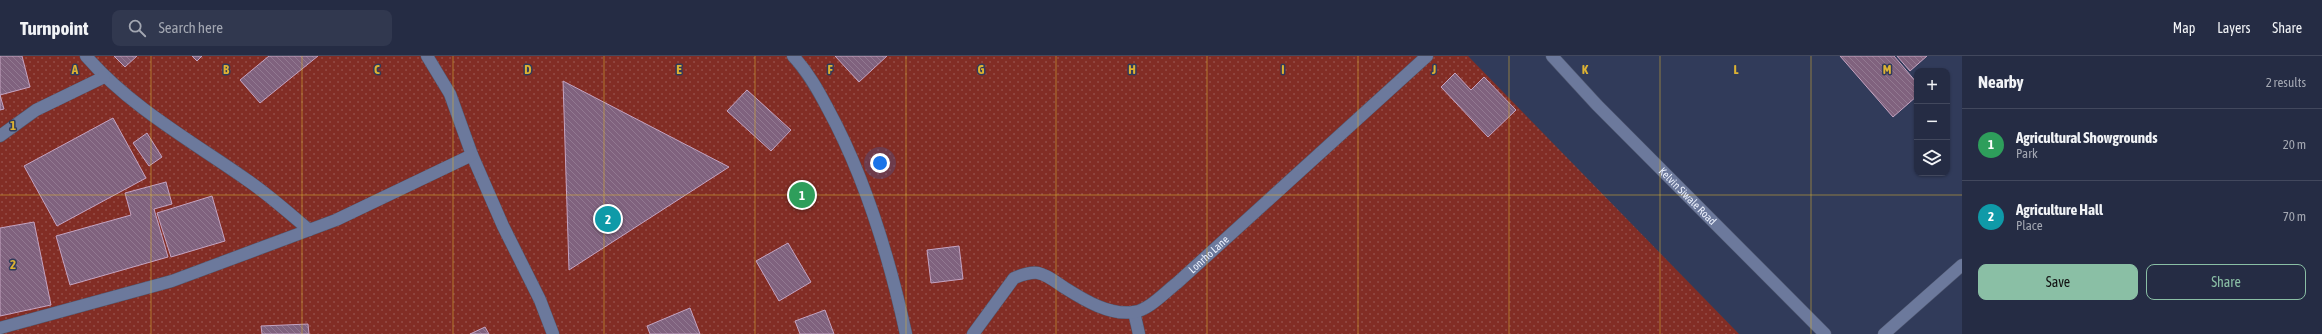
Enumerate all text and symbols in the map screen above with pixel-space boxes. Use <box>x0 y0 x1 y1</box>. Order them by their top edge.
search box <box>112 10 392 46</box>
text: Turnpoint <box>20 17 88 39</box>
icon: search <box>126 17 148 39</box>
text: Search here <box>158 19 223 36</box>
text: Map <box>2173 20 2195 36</box>
text: Layers <box>2217 20 2250 36</box>
text: Share <box>2272 20 2302 36</box>
text: A <box>71 62 79 77</box>
text: B <box>223 62 230 77</box>
text: C <box>374 62 380 77</box>
text: D <box>524 62 532 77</box>
text: E <box>676 62 682 77</box>
text: F <box>827 62 833 77</box>
text: G <box>978 62 985 77</box>
text: H <box>1128 62 1136 77</box>
text: I <box>1281 62 1285 77</box>
text: J <box>1431 62 1436 77</box>
text: K <box>1582 62 1589 77</box>
text: L <box>1733 62 1739 77</box>
text: M <box>1883 62 1892 77</box>
map controls <box>1914 68 1950 176</box>
button: + <box>1914 68 1950 104</box>
text: Nearby <box>1978 72 2024 92</box>
text: 2 results <box>2266 75 2306 90</box>
button: − <box>1914 104 1950 140</box>
text: 1 <box>10 118 16 133</box>
text: Agricultural Showgrounds <box>2016 129 2157 146</box>
text: 1 <box>1988 137 1994 152</box>
text: 20 m <box>2283 137 2306 152</box>
button: layers <box>1914 140 1950 176</box>
text: Park <box>2016 146 2038 161</box>
your location <box>870 153 890 173</box>
street label: Kelvin Siwale Road <box>1657 165 1719 227</box>
pin: 1 <box>789 180 815 210</box>
text: Agriculture Hall <box>2016 201 2103 218</box>
pin: 2 <box>595 204 621 234</box>
text: 2 <box>1988 209 1994 224</box>
text: 70 m <box>2283 209 2306 224</box>
text: Place <box>2016 218 2043 233</box>
street label: Lonrho Lane <box>1186 233 1231 275</box>
text: 2 <box>10 257 16 272</box>
button: Save <box>1978 264 2138 300</box>
button: Share <box>2146 264 2306 300</box>

